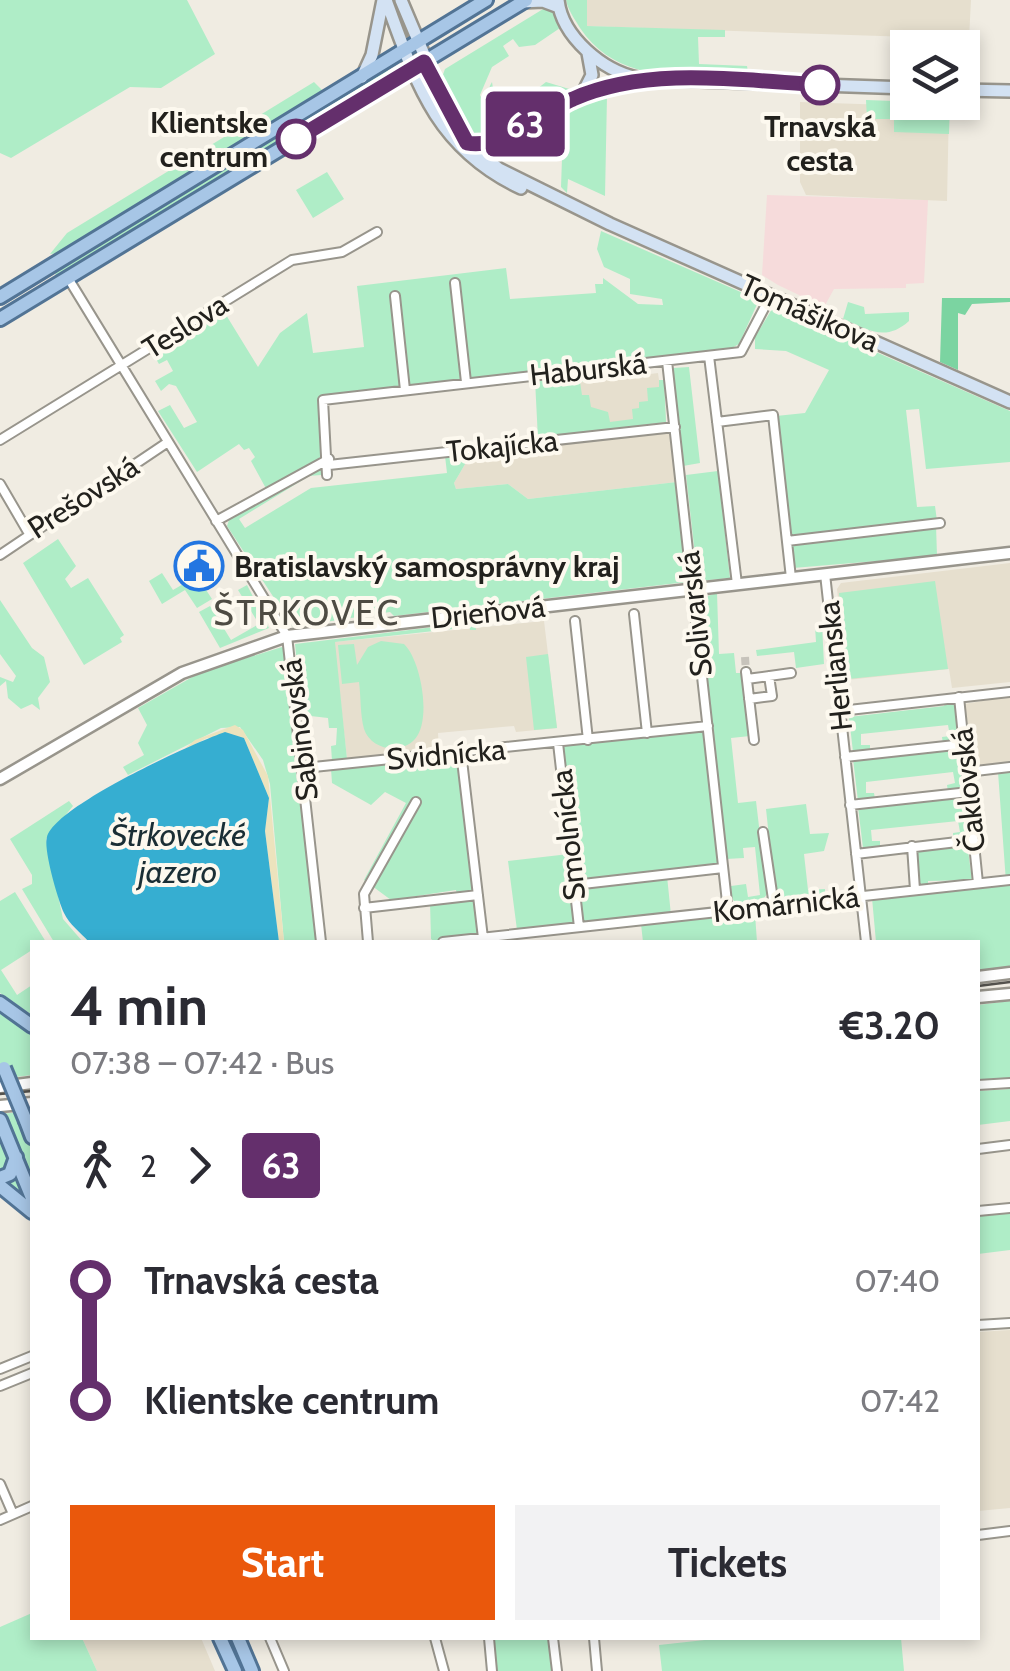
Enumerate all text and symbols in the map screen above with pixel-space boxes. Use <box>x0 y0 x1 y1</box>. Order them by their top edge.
map controls <box>890 30 980 120</box>
button: layers <box>890 30 980 120</box>
marker: Trnavská cesta <box>801 66 839 104</box>
line badge: 63 <box>480 92 570 156</box>
text: 63 <box>506 103 544 146</box>
place label: Klientske centrum <box>150 104 268 175</box>
place label: Trnavská cesta <box>764 108 876 179</box>
marker: Klientske centrum <box>277 120 315 158</box>
street label: Tomášikova <box>735 266 885 360</box>
street label: Teslova <box>136 285 235 366</box>
street label: Haburská <box>528 344 649 394</box>
street label: Tokajícka <box>444 422 560 470</box>
street label: Prešovská <box>21 447 146 546</box>
public building icon: Bratislavský samosprávny kraj <box>173 540 225 592</box>
place label: Bratislavský samosprávny kraj <box>234 548 619 585</box>
street label: Solivarská <box>670 549 720 679</box>
street label: Drieňová <box>429 588 548 636</box>
district label: ŠTRKOVEC <box>213 591 401 634</box>
street label: Herlianska <box>810 599 860 733</box>
street label: Sabinovská <box>272 656 326 803</box>
street label: Čaklovská <box>943 726 993 854</box>
street label: Svidnícka <box>385 730 508 778</box>
street label: Smolnícka <box>543 767 593 902</box>
water label: Štrkovecké jazero <box>110 815 246 891</box>
street label: Komárnická <box>711 878 862 930</box>
text: 4 min <box>70 972 208 1039</box>
text: €3.20 <box>840 1002 940 1049</box>
text: 07:38 – 07:42 · Bus <box>70 1043 334 1082</box>
icon: walk <box>70 1138 125 1193</box>
icon: forward <box>172 1138 227 1193</box>
text: 63 <box>262 1144 300 1187</box>
text: 2 <box>140 1146 157 1185</box>
text: Trnavská cesta <box>144 1257 379 1304</box>
text: 07:40 <box>854 1261 940 1300</box>
text: Klientske centrum <box>144 1377 439 1424</box>
text: 07:42 <box>860 1381 940 1420</box>
button: Start <box>70 1505 495 1620</box>
button: Tickets <box>515 1505 940 1620</box>

